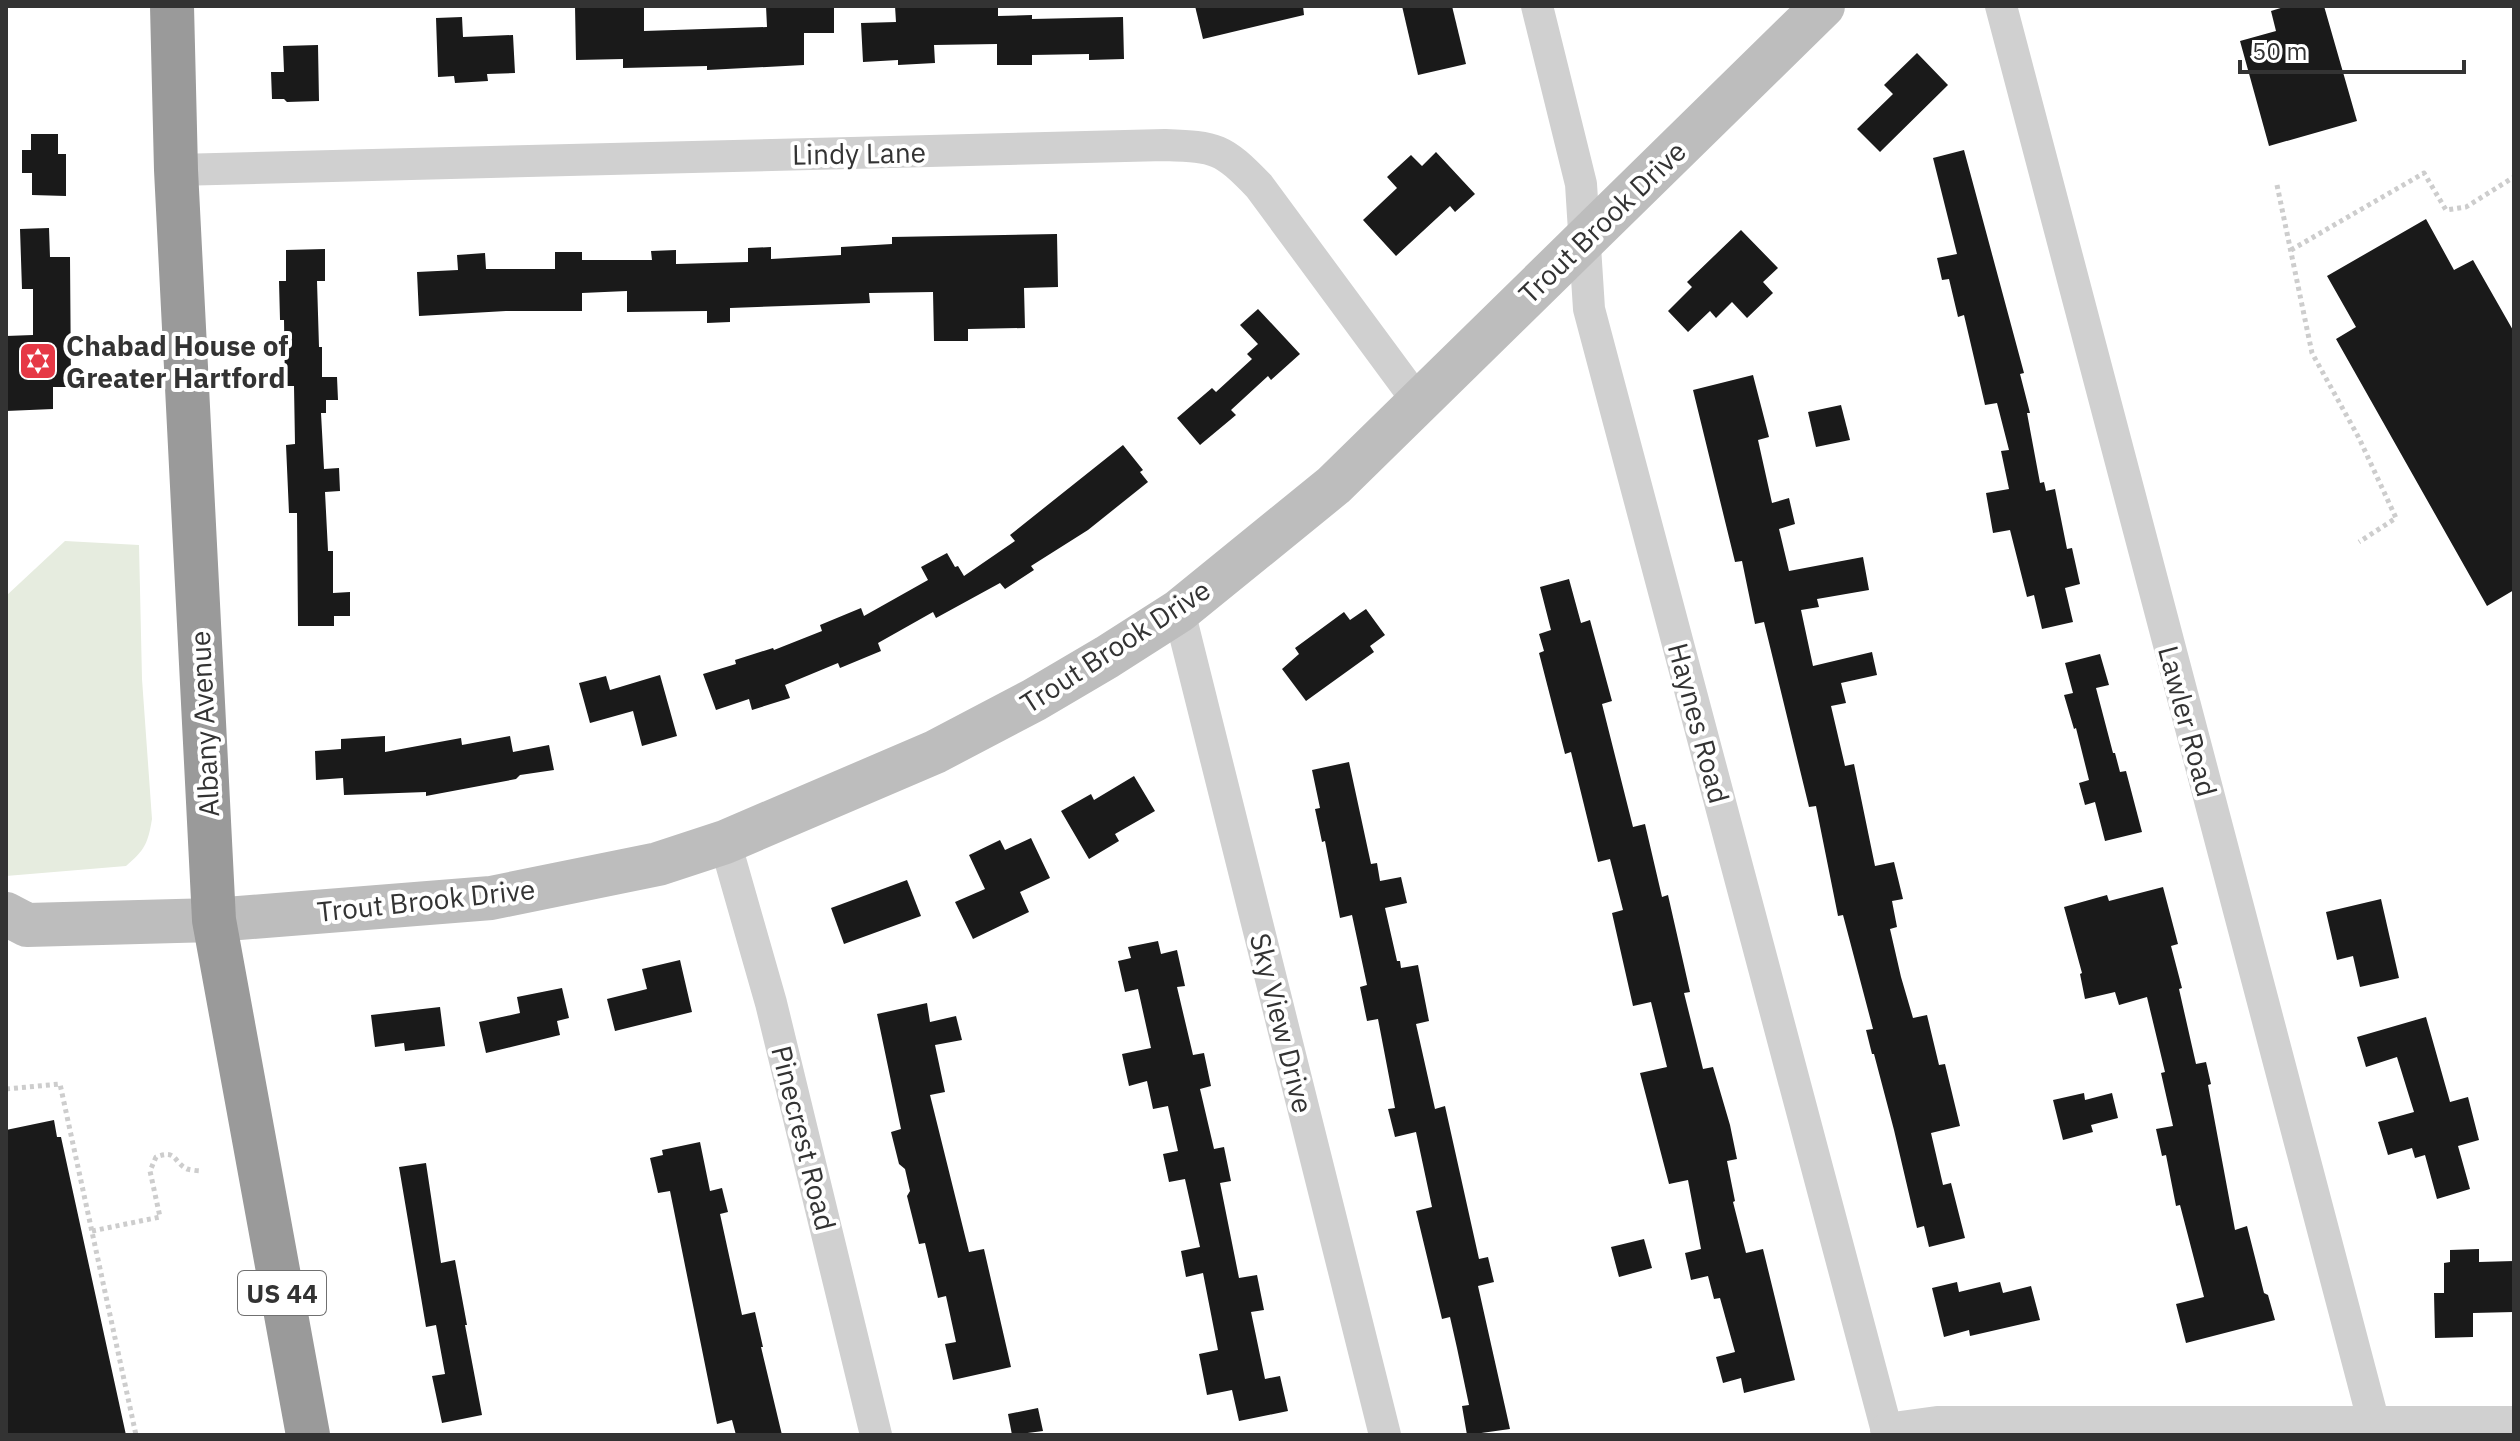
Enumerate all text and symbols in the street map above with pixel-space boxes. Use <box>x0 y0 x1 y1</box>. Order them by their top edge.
scale bar <box>2240 24 2464 74</box>
text: 50 m <box>2252 35 2307 67</box>
street label: Lindy Lane <box>792 133 926 173</box>
street label: Trout Brook Drive <box>1510 133 1694 311</box>
place label: Chabad House of Greater Hartford <box>66 327 288 396</box>
synagogue icon: Chabad House of Greater Hartford <box>17 340 59 382</box>
street label: Trout Brook Drive <box>1013 571 1217 721</box>
street label: Albany Avenue <box>181 630 227 818</box>
street label: Haynes Road <box>1660 639 1738 807</box>
street label: Lawler Road <box>2150 642 2226 800</box>
street label: Trout Brook Drive <box>315 870 537 930</box>
street label: Sky View Drive <box>1242 929 1322 1117</box>
street label: Pinecrest Road <box>763 1042 845 1234</box>
road number: US 44 <box>238 1271 326 1315</box>

